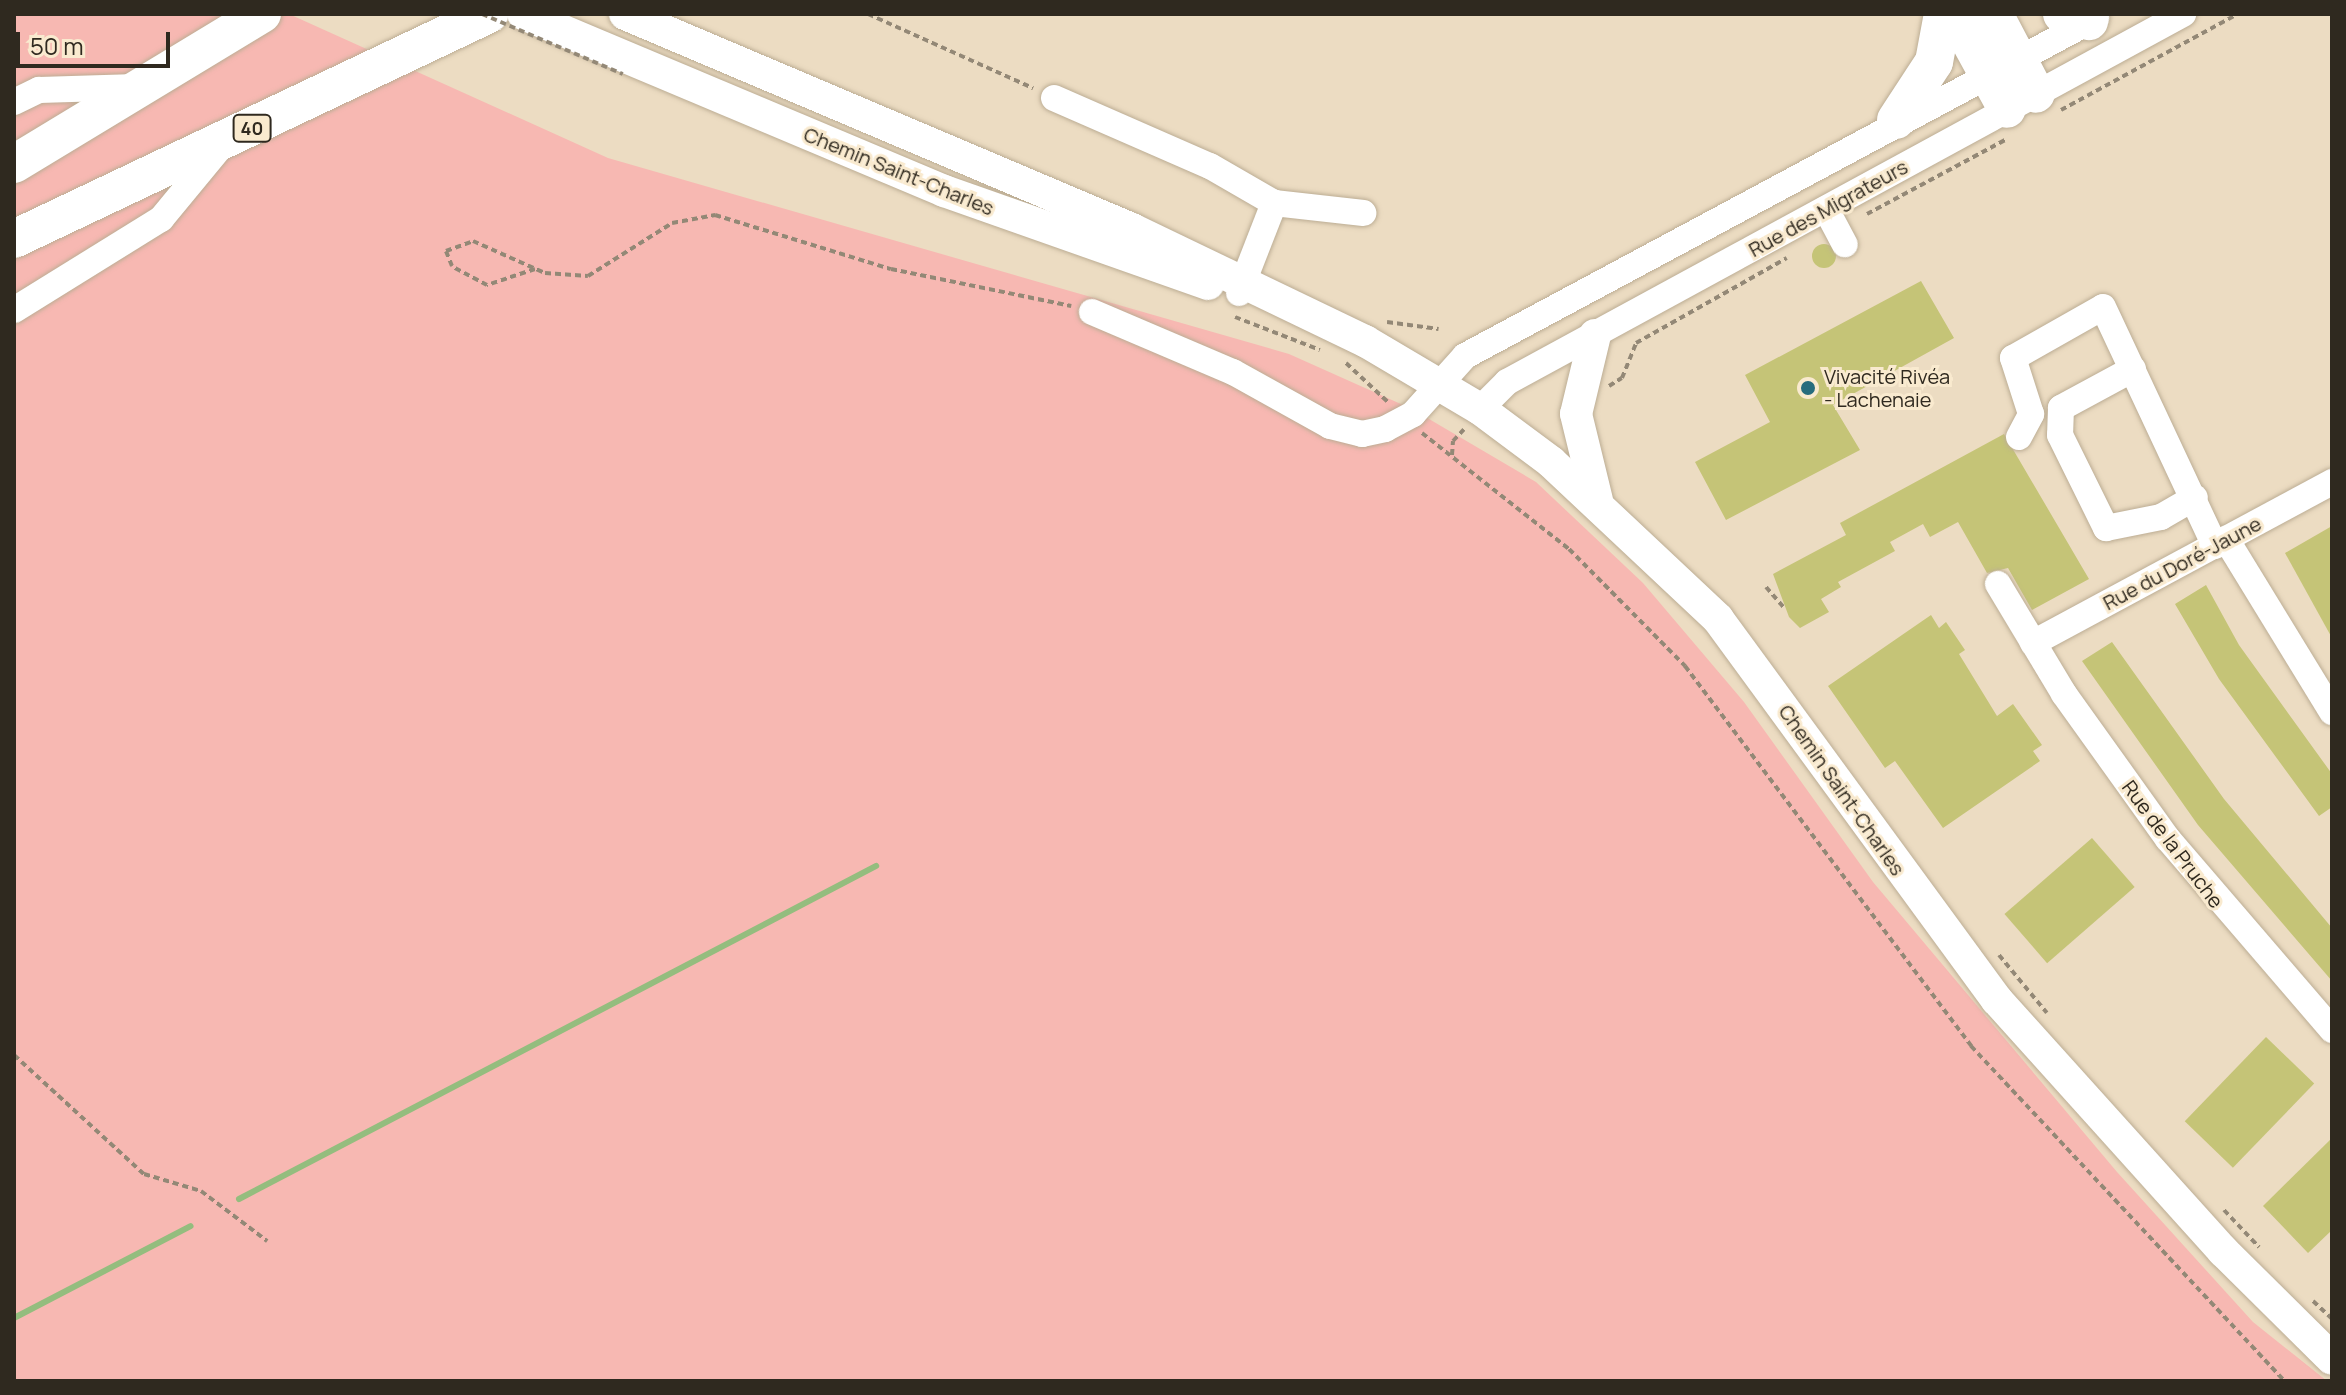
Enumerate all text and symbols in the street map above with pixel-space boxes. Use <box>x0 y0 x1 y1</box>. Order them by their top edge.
scale bar <box>20 16 174 66</box>
text: 50 m <box>30 29 84 62</box>
road number: 40 <box>232 114 272 142</box>
street label: Chemin Saint-Charles <box>800 122 998 220</box>
street label: Rue des Migrateurs <box>1744 154 1912 262</box>
place label: Vivacité Rivéa - Lachenaie <box>1824 364 1950 411</box>
marker: Vivacité Rivéa - Lachenaie <box>1799 379 1817 397</box>
street label: Rue du Doré-Jaune <box>2099 511 2265 615</box>
street label: Chemin Saint-Charles <box>1774 700 1910 880</box>
street label: Rue de la Pruche <box>2117 776 2229 912</box>

